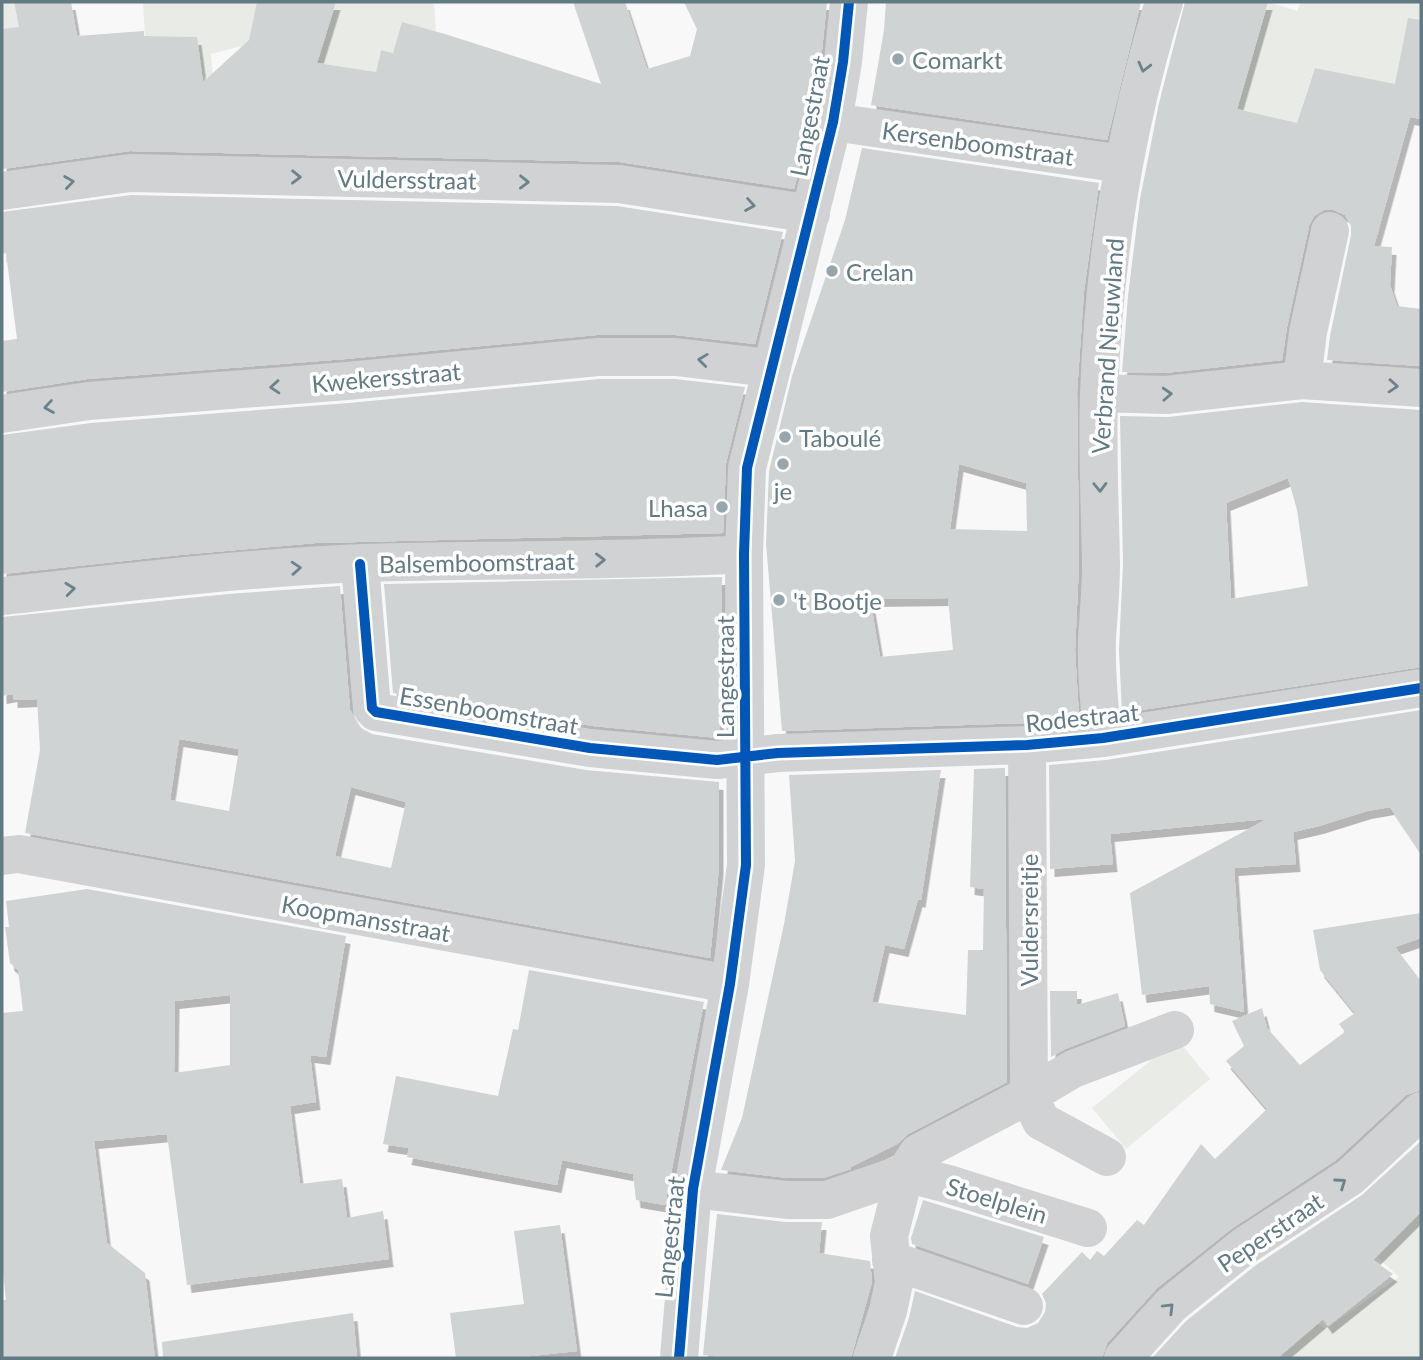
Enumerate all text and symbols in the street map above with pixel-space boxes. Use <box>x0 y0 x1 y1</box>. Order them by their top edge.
place label: Comarkt <box>912 45 1003 74</box>
marker: Comarkt <box>890 51 906 67</box>
street label: Langestraat <box>783 53 835 179</box>
one-way arrow <box>1138 61 1152 73</box>
street label: Kersenboomstraat <box>880 115 1076 171</box>
street label: Vuldersstraat <box>337 163 477 195</box>
one-way arrow <box>291 169 302 185</box>
one-way arrow <box>519 174 529 190</box>
one-way arrow <box>63 175 75 190</box>
one-way arrow <box>744 197 755 212</box>
street label: Verbrand Nieuwland <box>1085 237 1129 455</box>
place label: Crelan <box>846 257 914 286</box>
marker: Crelan <box>824 263 840 279</box>
one-way arrow <box>697 353 708 368</box>
street label: Kwekersstraat <box>310 356 462 398</box>
one-way arrow <box>270 379 281 394</box>
one-way arrow <box>1388 379 1399 394</box>
one-way arrow <box>1162 387 1173 402</box>
one-way arrow <box>43 399 55 414</box>
place label: Taboulé <box>799 423 881 452</box>
marker: Taboulé <box>777 429 793 445</box>
marker: je <box>775 456 791 472</box>
place label: je <box>773 476 792 505</box>
one-way arrow <box>1092 482 1108 493</box>
place label: Lhasa <box>648 493 708 522</box>
marker: Lhasa <box>714 499 730 515</box>
street label: Balsemboomstraat <box>379 546 576 578</box>
one-way arrow <box>595 553 606 568</box>
one-way arrow <box>291 561 302 576</box>
one-way arrow <box>64 581 75 596</box>
place label: 't Bootje <box>793 586 882 615</box>
marker: 't Bootje <box>771 592 787 608</box>
street label: Langestraat <box>710 615 739 738</box>
street label: Essenboomstraat <box>397 680 581 740</box>
street label: Rodestraat <box>1024 697 1141 737</box>
street label: Vuldersreitje <box>1014 854 1043 986</box>
street label: Koopmansstraat <box>279 889 453 947</box>
street label: Stoelplein <box>943 1171 1051 1229</box>
street label: Langestraat <box>648 1174 690 1299</box>
one-way arrow <box>1333 1179 1346 1191</box>
street label: Peperstraat <box>1212 1186 1329 1278</box>
one-way arrow <box>1161 1303 1174 1316</box>

